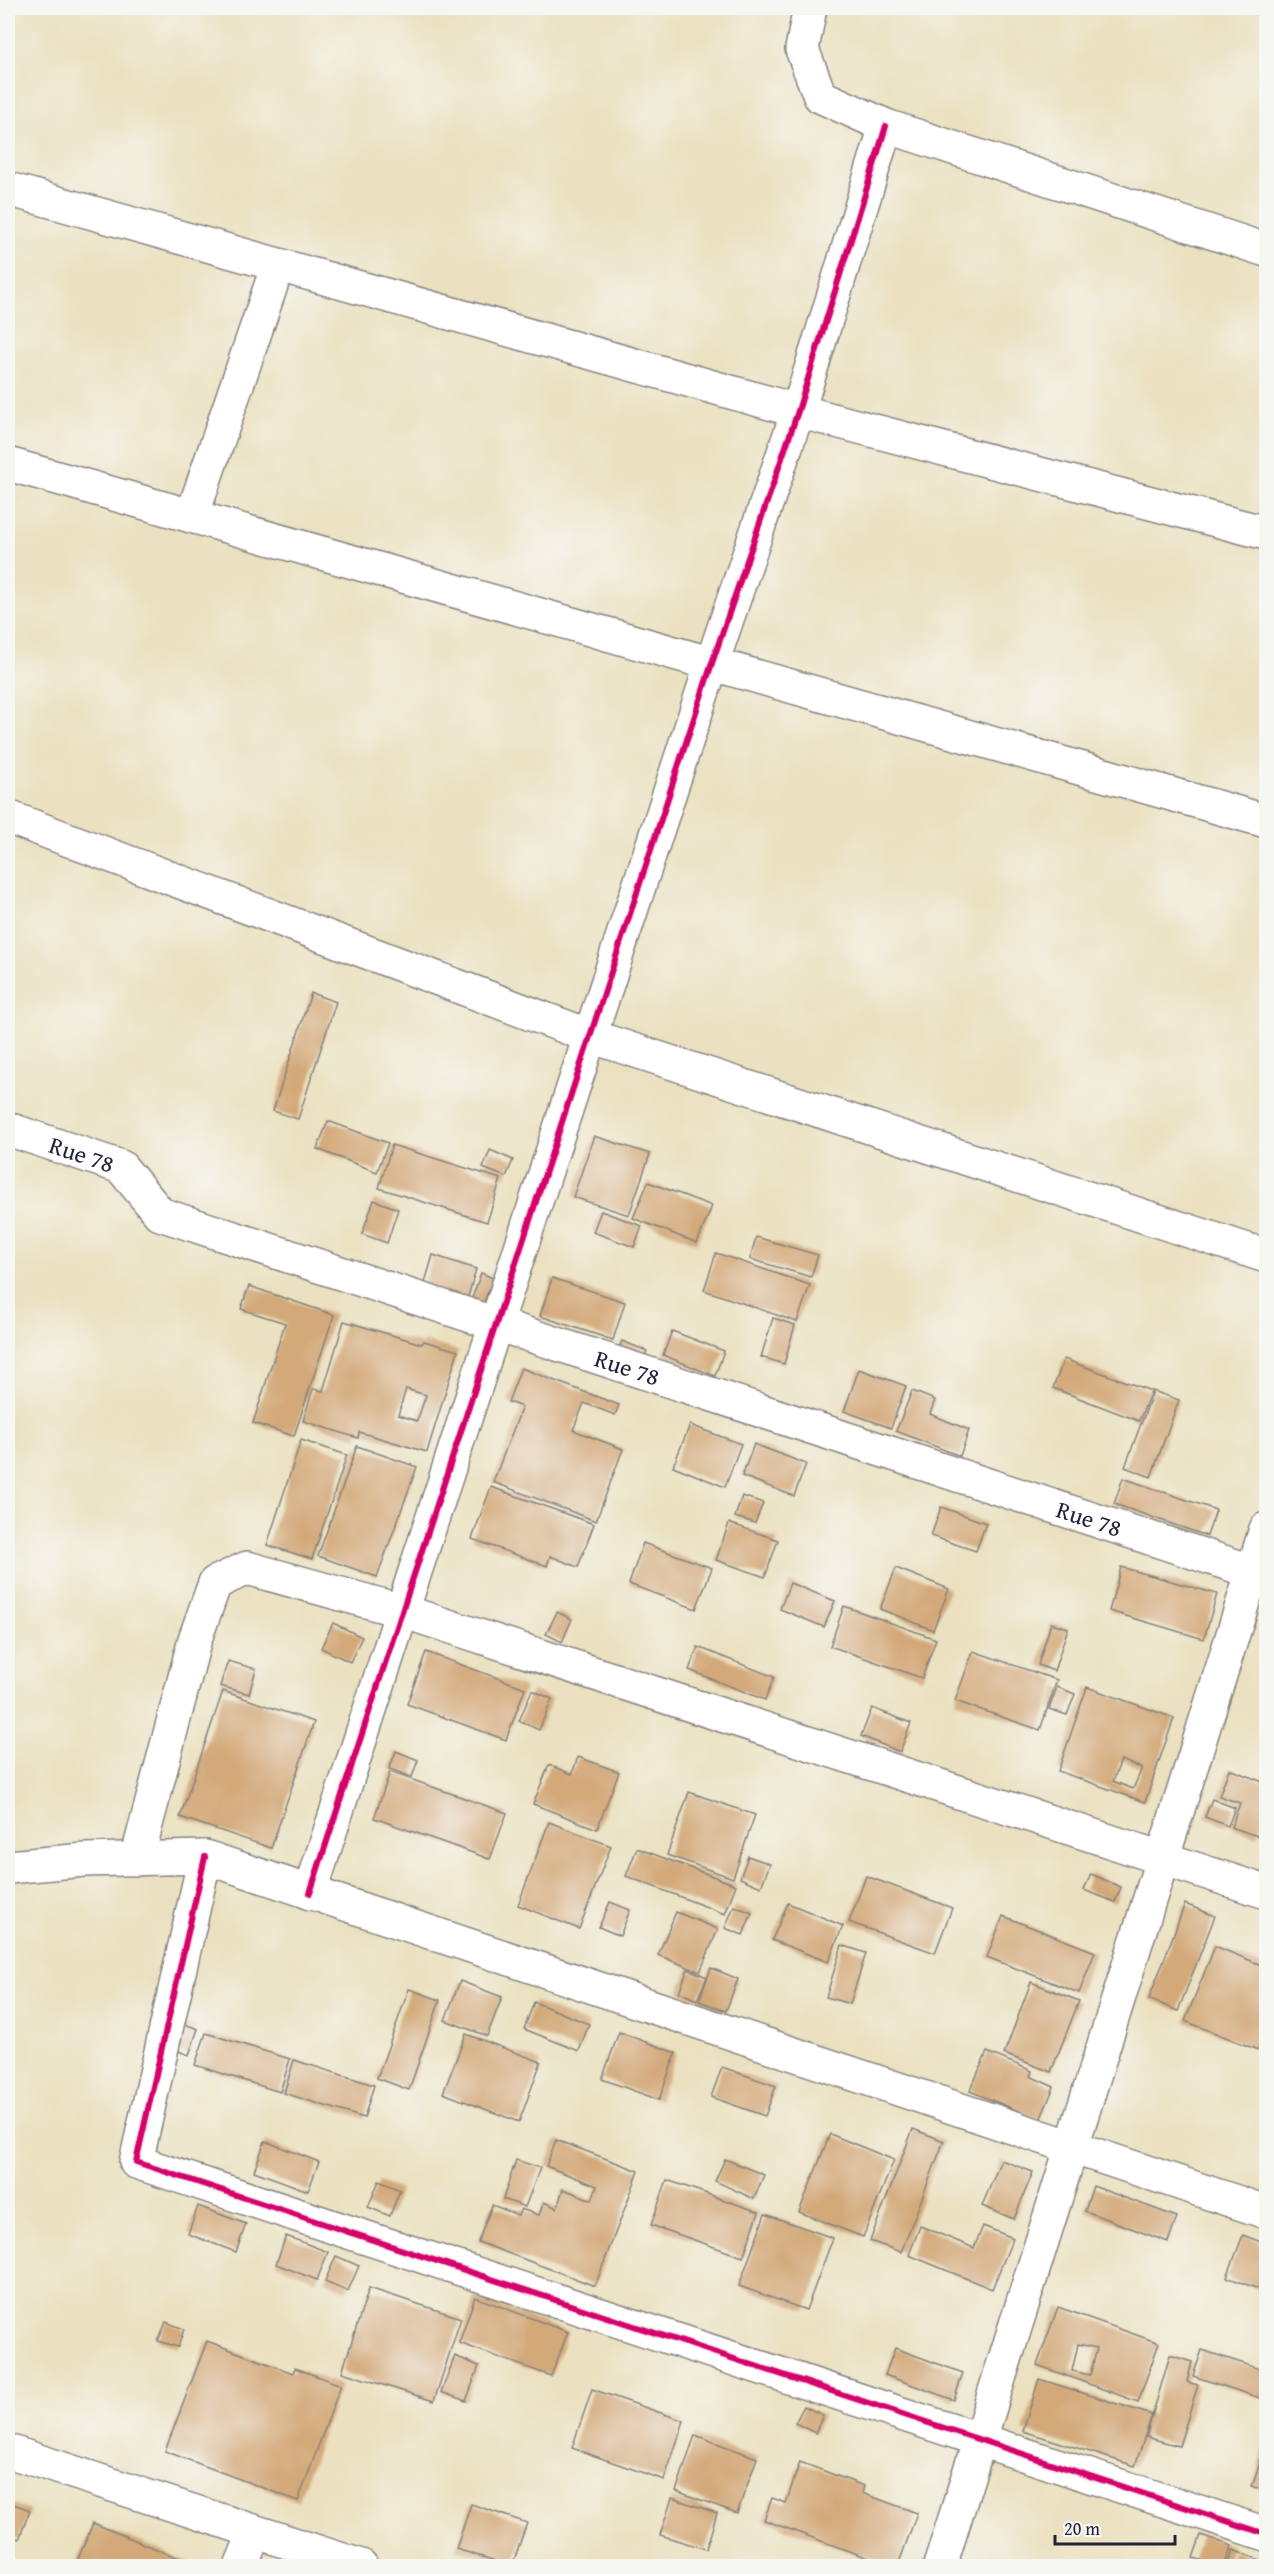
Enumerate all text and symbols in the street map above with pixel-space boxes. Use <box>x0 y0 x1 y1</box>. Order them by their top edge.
street label: Rue 78 <box>45 1127 119 1181</box>
street label: Rue 78 <box>590 1340 664 1394</box>
street label: Rue 78 <box>1052 1491 1126 1545</box>
scale bar <box>1055 2508 1175 2546</box>
text: 20 m <box>1064 2515 1100 2542</box>

